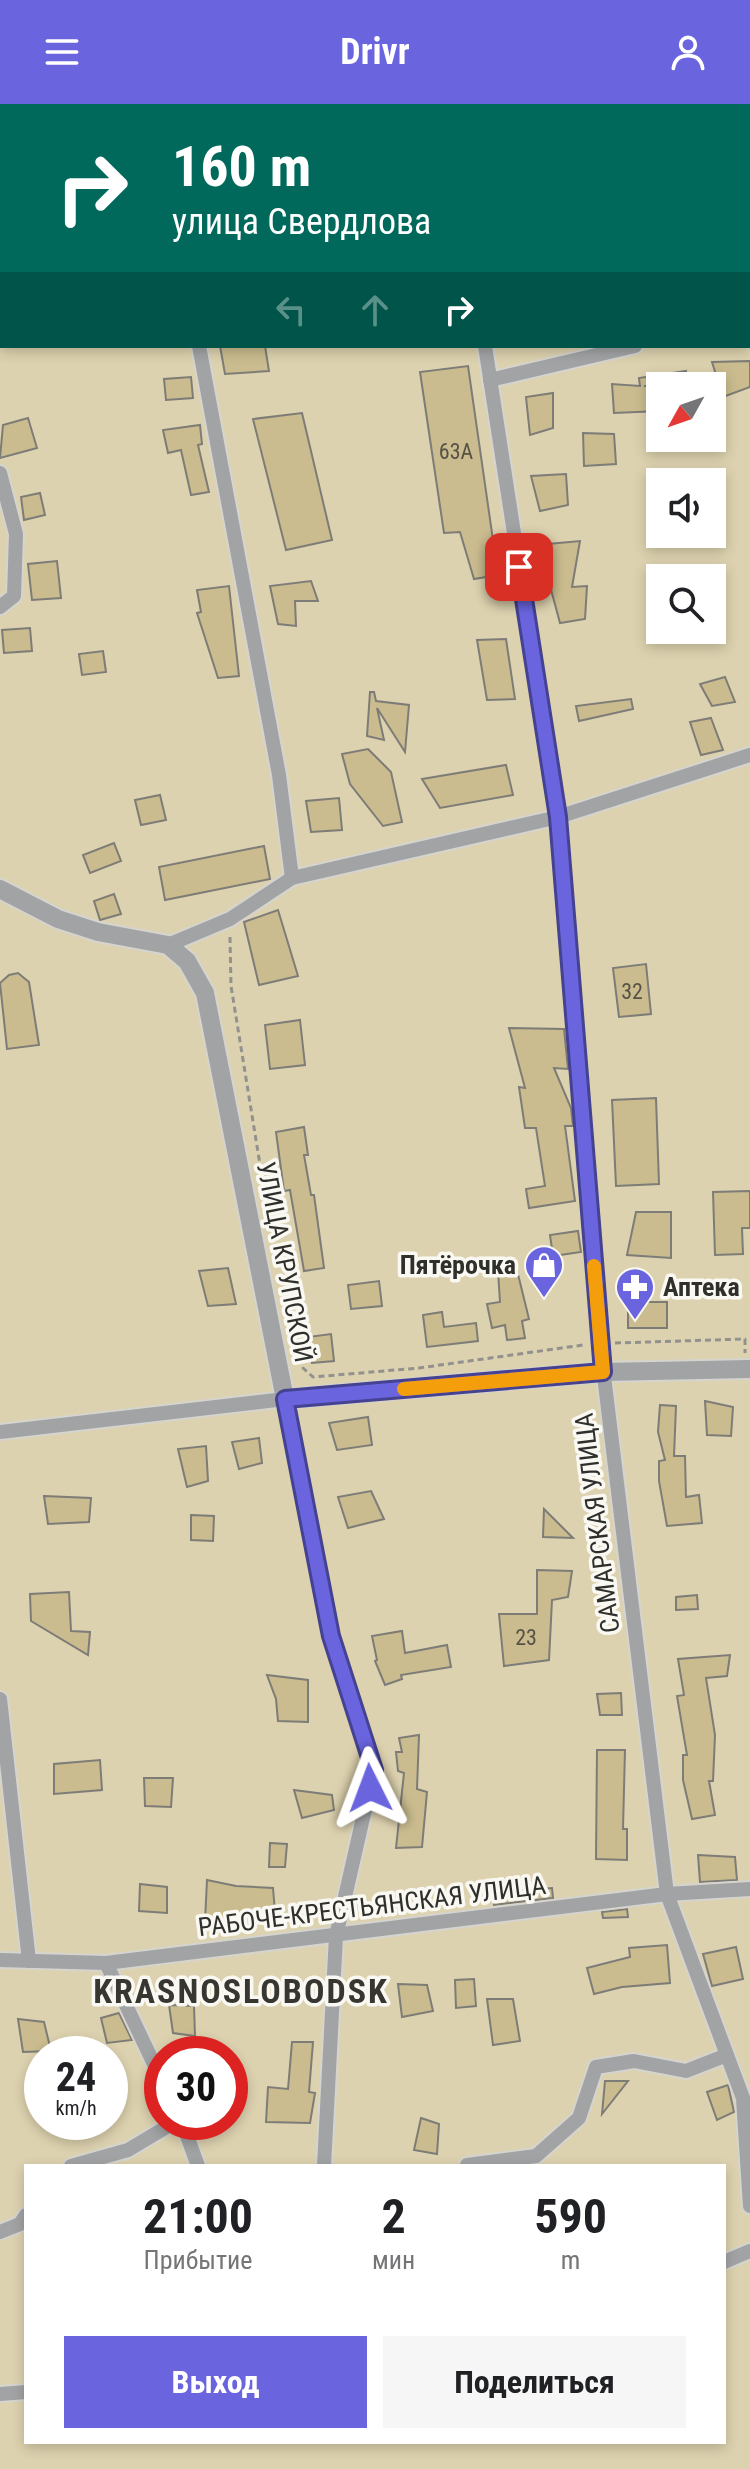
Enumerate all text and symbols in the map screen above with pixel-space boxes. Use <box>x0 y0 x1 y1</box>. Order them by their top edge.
icon: menu <box>40 30 84 74</box>
icon: person <box>666 30 710 74</box>
text: Drivr <box>340 31 410 73</box>
text: 160 m <box>172 134 311 200</box>
icon: right <box>40 136 144 240</box>
text: улица Свердлова <box>172 201 431 243</box>
icon: left <box>269 288 313 332</box>
icon: ahead <box>353 288 397 332</box>
icon: right <box>437 288 481 332</box>
north arrow <box>646 372 726 452</box>
map controls <box>646 372 726 644</box>
house number: 63А <box>439 439 474 464</box>
button: sound <box>646 468 726 548</box>
pin <box>485 533 553 601</box>
icon: arrive <box>497 545 541 589</box>
button: search <box>646 564 726 644</box>
house number: 32 <box>621 979 643 1004</box>
street label: УЛИЦА КРУПСКОЙ <box>251 1159 319 1365</box>
shop icon: Пятёрочка <box>523 1244 565 1299</box>
place label: Пятёрочка <box>400 1250 516 1280</box>
pharmacy icon: Аптека <box>614 1266 656 1321</box>
place label: Аптека <box>663 1272 740 1302</box>
street label: САМАРСКАЯ УЛИЦА <box>569 1411 625 1635</box>
house number: 23 <box>515 1625 537 1650</box>
position arrow <box>328 1746 412 1830</box>
street label: РАБОЧЕ-КРЕСТЬЯНСКАЯ УЛИЦА <box>196 1870 548 1942</box>
district label: KRASNOSLOBODSK <box>93 1971 389 2011</box>
speed limit sign: 30 <box>144 2036 248 2140</box>
text: 24 <box>56 2054 96 2101</box>
text: km/h <box>55 2096 97 2120</box>
text: 21:00 <box>143 2188 253 2245</box>
text: 2 <box>382 2188 406 2245</box>
text: 590 <box>534 2188 607 2245</box>
text: Прибытие <box>144 2245 253 2275</box>
text: мин <box>372 2245 415 2275</box>
text: m <box>561 2245 580 2275</box>
button: Выход <box>64 2336 367 2428</box>
button: Поделиться <box>383 2336 686 2428</box>

